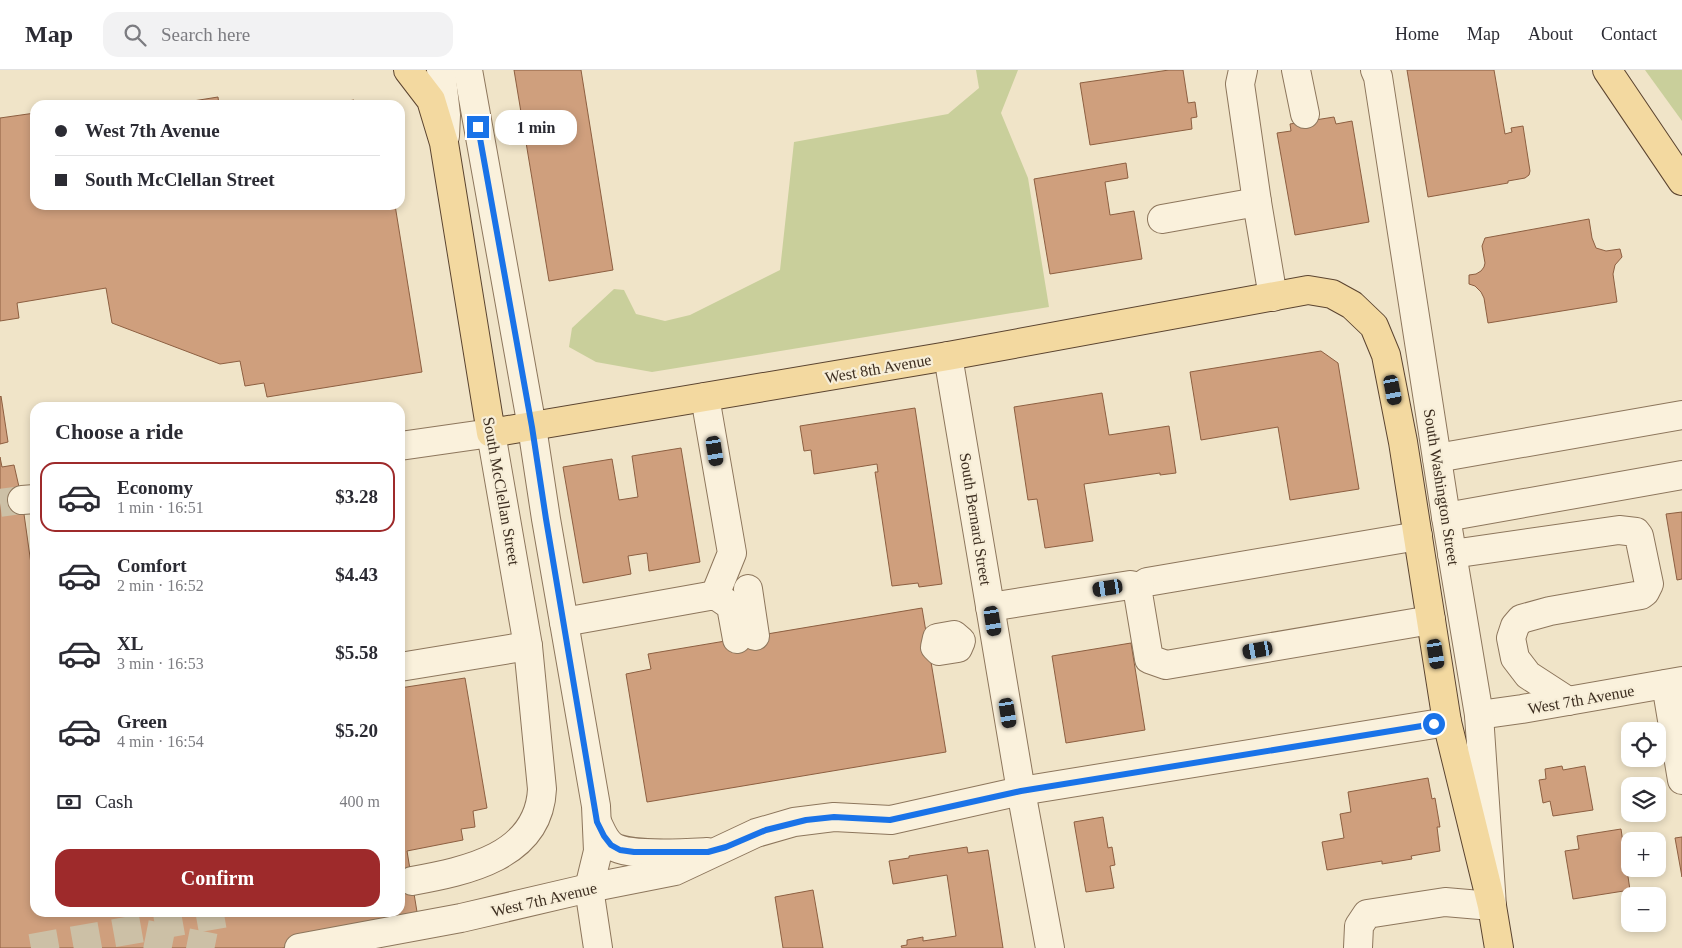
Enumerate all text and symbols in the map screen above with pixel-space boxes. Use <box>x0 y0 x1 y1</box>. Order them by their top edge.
search box <box>103 12 453 57</box>
text: Map <box>25 21 73 47</box>
icon: search <box>121 21 149 49</box>
text: Search here <box>161 24 250 45</box>
text: Home <box>1395 24 1439 44</box>
text: Map <box>1467 24 1500 44</box>
text: About <box>1528 24 1573 44</box>
text: Contact <box>1601 24 1657 44</box>
callout: 1 min <box>496 110 578 144</box>
route end <box>467 116 489 138</box>
text: 1 min <box>517 119 555 136</box>
text: West 7th Avenue <box>85 120 220 141</box>
text: South McClellan Street <box>85 169 275 190</box>
street label: West 8th Avenue <box>824 351 933 386</box>
car <box>1382 374 1403 406</box>
street label: South Washington Street <box>1420 408 1462 567</box>
street label: South McClellan Street <box>480 416 523 567</box>
text: Choose a ride <box>55 419 183 444</box>
car <box>705 435 724 467</box>
street label: South Bernard Street <box>957 451 994 587</box>
icon: car <box>57 475 102 520</box>
text: Economy <box>117 477 193 498</box>
text: $3.28 <box>335 486 378 507</box>
text: 1 min · 16:51 <box>117 499 204 516</box>
icon: car <box>57 553 102 598</box>
text: Comfort <box>117 555 187 576</box>
text: $4.43 <box>335 564 378 585</box>
text: 2 min · 16:52 <box>117 577 204 594</box>
car <box>1092 578 1123 598</box>
car <box>983 605 1002 637</box>
icon: car <box>57 631 102 676</box>
text: XL <box>117 633 143 654</box>
car <box>1426 638 1445 670</box>
car <box>1241 640 1274 660</box>
text: $5.58 <box>335 642 378 663</box>
text: 3 min · 16:53 <box>117 655 204 672</box>
street label: West 7th Avenue <box>1527 682 1636 717</box>
car <box>998 697 1017 729</box>
icon: car <box>57 709 102 754</box>
text: Green <box>117 711 167 732</box>
route start <box>1423 713 1445 735</box>
text: $5.20 <box>335 720 378 741</box>
map controls <box>1621 722 1666 932</box>
button: locate <box>1621 722 1666 767</box>
text: 4 min · 16:54 <box>117 733 204 750</box>
button: layers <box>1621 777 1666 822</box>
icon: cash <box>55 788 83 816</box>
text: Cash <box>95 791 133 812</box>
text: 400 m <box>340 793 380 810</box>
button: + <box>1621 832 1666 877</box>
button: Confirm <box>55 849 380 907</box>
street label: West 7th Avenue <box>490 879 599 920</box>
button: − <box>1621 887 1666 932</box>

